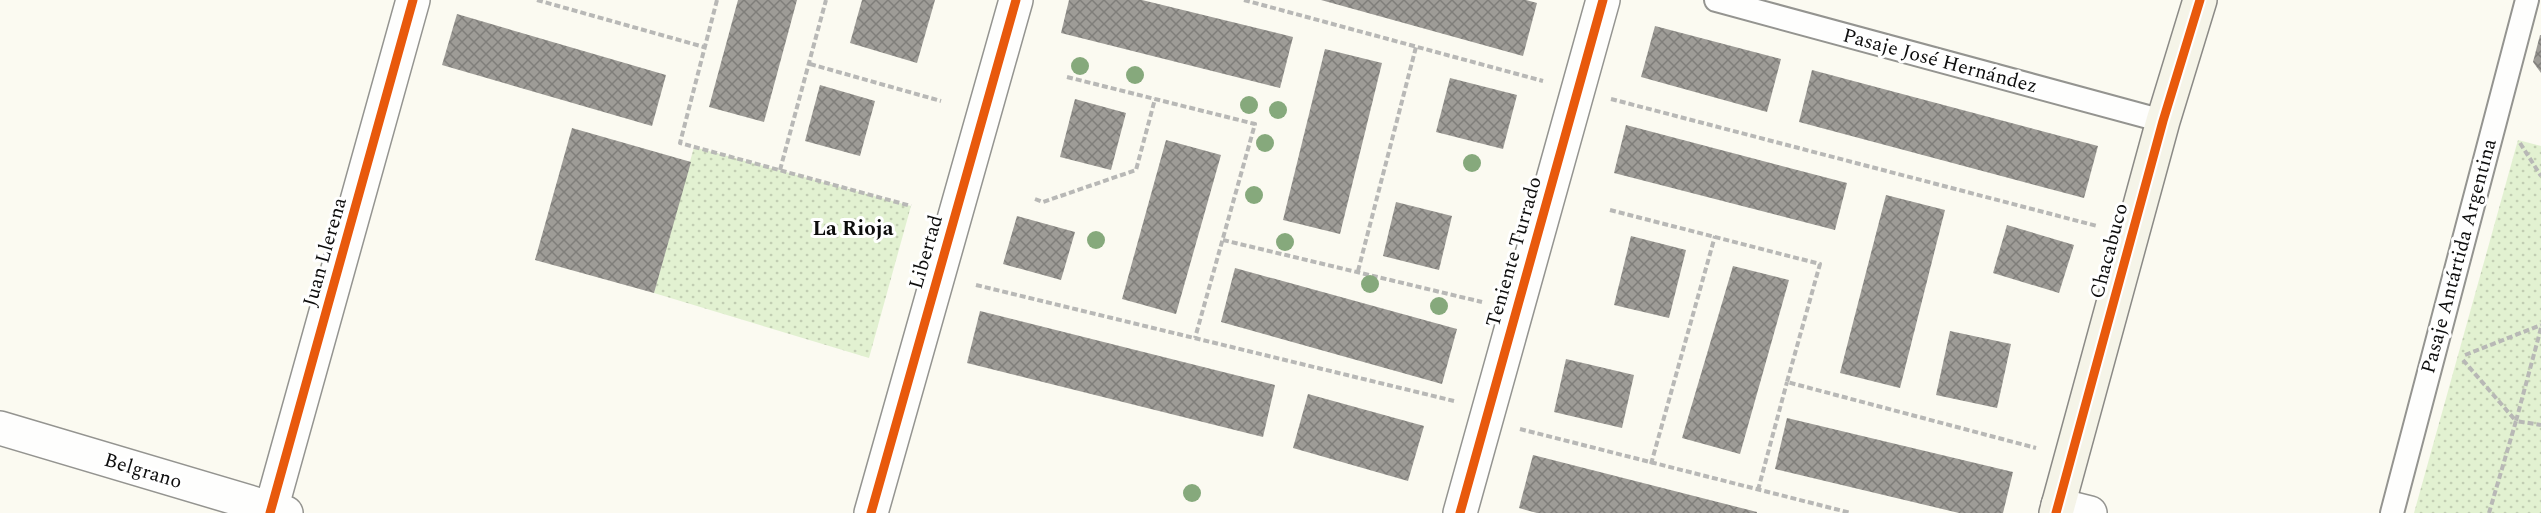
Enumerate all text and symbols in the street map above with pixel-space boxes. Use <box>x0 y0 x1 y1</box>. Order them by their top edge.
street label: Pasaje José Hernández <box>1839 21 2041 101</box>
street label: Pasaje Antártida Argentina <box>2413 135 2505 377</box>
street label: Teniente Turrado <box>1478 173 1550 331</box>
street label: Juan Llerena <box>295 194 355 310</box>
street label: Chacabuco <box>2082 200 2136 302</box>
street label: Libertad <box>901 211 951 293</box>
district label: La Rioja <box>812 213 894 245</box>
street label: Belgrano <box>100 445 186 497</box>

